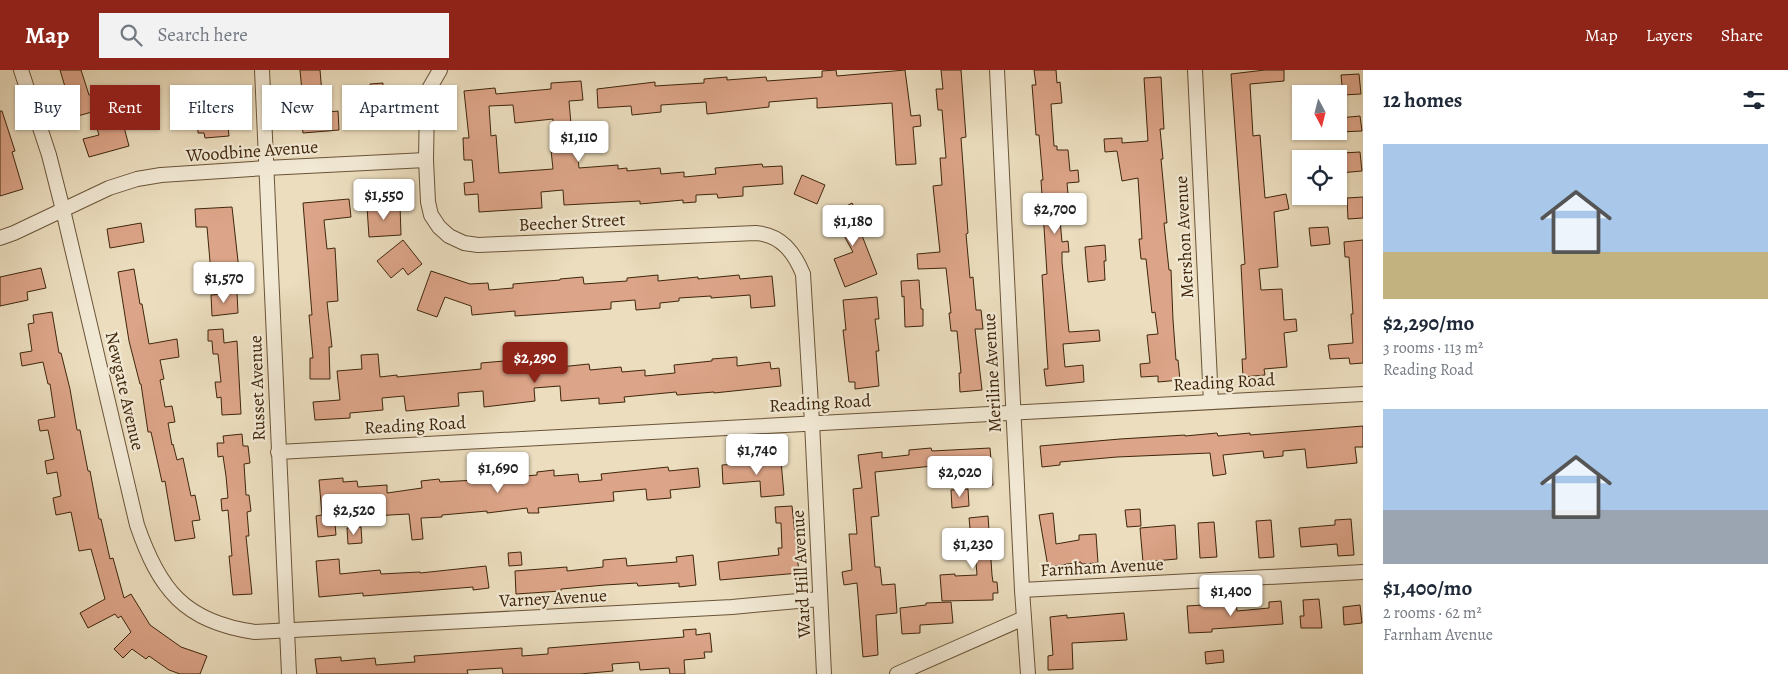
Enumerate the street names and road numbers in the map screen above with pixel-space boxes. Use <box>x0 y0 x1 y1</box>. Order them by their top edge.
street label: Woodbine Avenue <box>184 134 319 168</box>
street label: Mershon Avenue <box>1169 175 1199 299</box>
street label: Beecher Street <box>518 207 626 237</box>
street label: Meriline Avenue <box>977 313 1007 433</box>
street label: Newgate Avenue <box>100 329 150 453</box>
street label: Russet Avenue <box>243 335 271 441</box>
street label: Reading Road <box>1173 367 1276 397</box>
street label: Reading Road <box>769 388 872 418</box>
street label: Reading Road <box>364 410 467 440</box>
street label: Ward Hill Avenue <box>786 509 816 640</box>
street label: Farnham Avenue <box>1040 552 1164 582</box>
street label: Varney Avenue <box>497 583 608 613</box>

